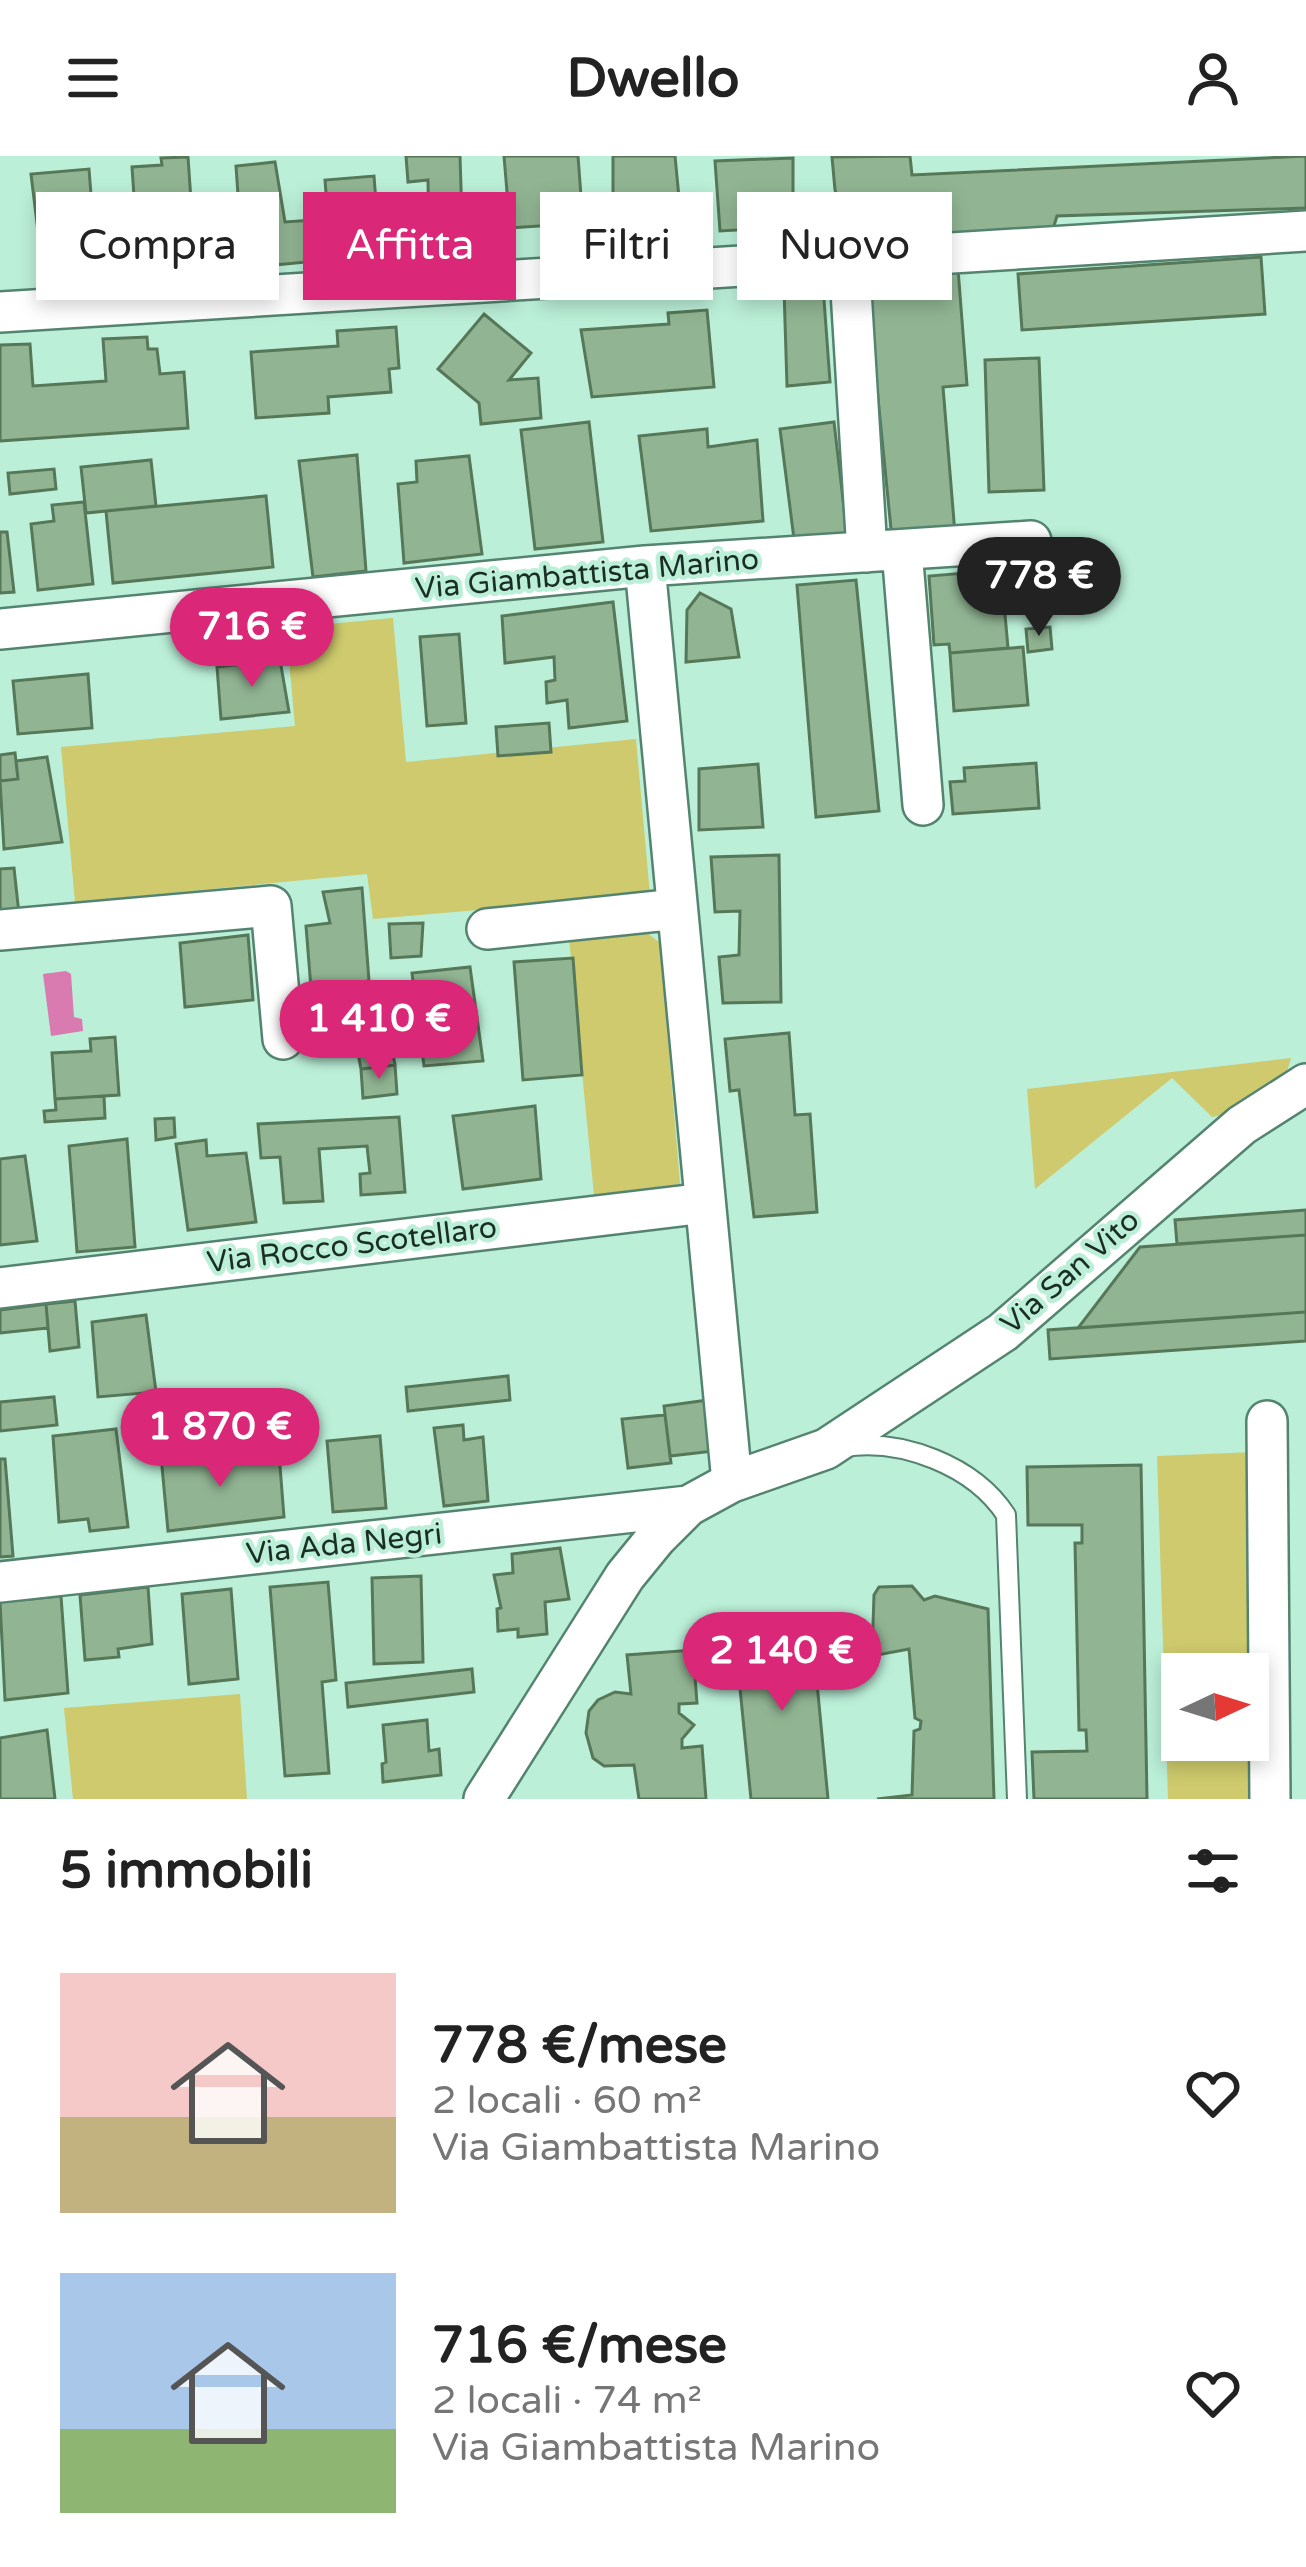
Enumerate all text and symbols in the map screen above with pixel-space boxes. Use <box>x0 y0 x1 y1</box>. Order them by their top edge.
icon: menu <box>60 45 126 111</box>
icon: person <box>1180 45 1246 111</box>
text: Dwello <box>566 46 740 111</box>
chip: Compra <box>36 192 279 300</box>
chip: Affitta <box>303 192 516 300</box>
chip: Filtri <box>540 192 713 300</box>
chip: Nuovo <box>737 192 952 300</box>
pin: 778 € <box>955 537 1123 639</box>
street label: Via Giambattista Marino <box>414 541 760 607</box>
text: 778 € <box>984 552 1094 599</box>
pin: 716 € <box>168 588 336 690</box>
text: 716 € <box>197 603 307 650</box>
pin: 1 410 € <box>268 980 490 1082</box>
text: 1 410 € <box>307 995 451 1042</box>
street label: Via San Vito <box>993 1202 1147 1342</box>
street label: Via Rocco Scotellaro <box>205 1209 499 1281</box>
pin: 1 870 € <box>109 1388 331 1490</box>
text: 1 870 € <box>148 1403 292 1450</box>
street label: Via Ada Negri <box>244 1515 444 1573</box>
pin: 2 140 € <box>671 1612 893 1714</box>
text: 2 140 € <box>710 1627 854 1674</box>
north arrow <box>1161 1653 1269 1761</box>
map controls <box>1161 1653 1269 1761</box>
icon: filters <box>1180 1838 1246 1904</box>
text: 5 immobili <box>60 1840 313 1902</box>
text: 778 €/mese <box>432 2015 727 2077</box>
icon: home <box>156 2021 300 2165</box>
icon: heart <box>1180 2060 1246 2126</box>
text: 2 locali · 60 m² <box>432 2077 702 2124</box>
text: Via Giambattista Marino <box>432 2124 880 2171</box>
text: 716 €/mese <box>432 2315 727 2377</box>
icon: home <box>156 2321 300 2465</box>
icon: heart <box>1180 2360 1246 2426</box>
text: 2 locali · 74 m² <box>432 2377 702 2424</box>
text: Via Giambattista Marino <box>432 2424 880 2471</box>

